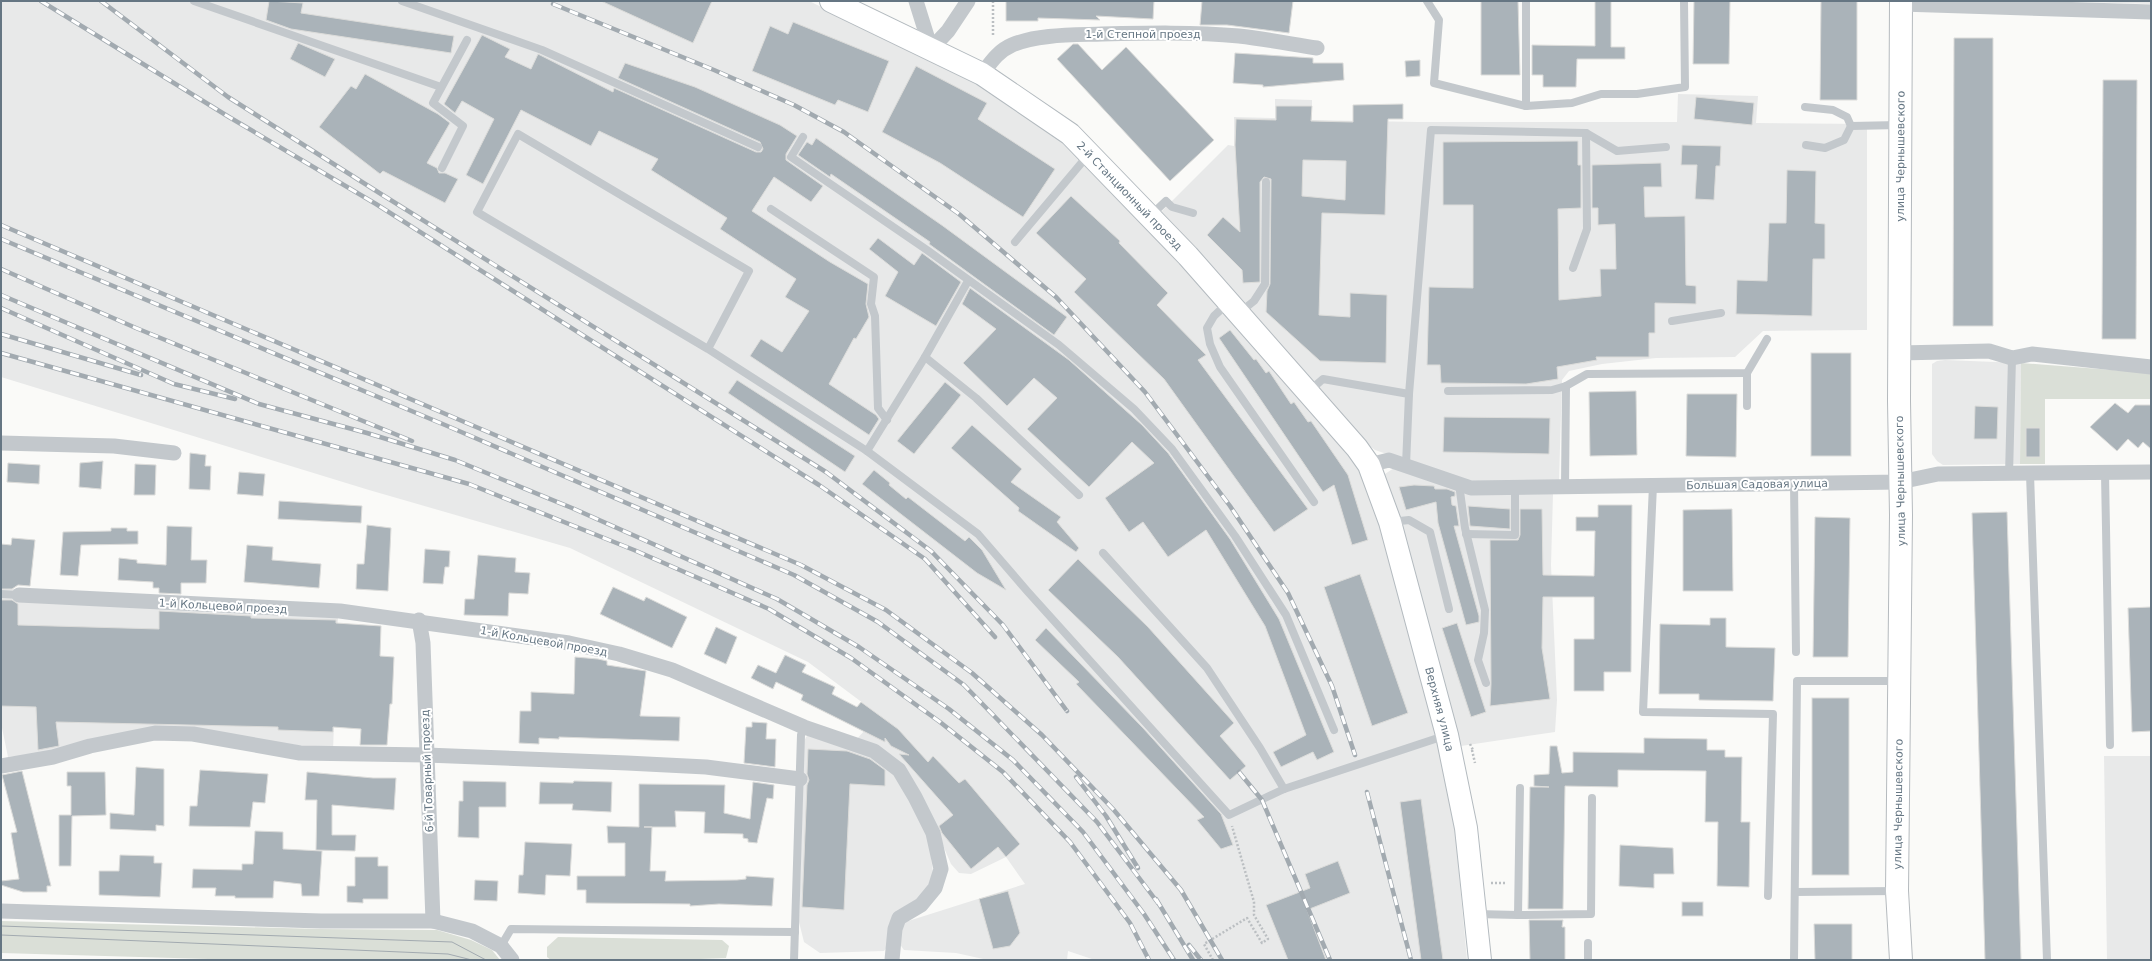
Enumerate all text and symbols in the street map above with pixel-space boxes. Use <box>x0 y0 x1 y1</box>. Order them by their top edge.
street label: 1-й Степной проезд <box>1085 28 1201 41</box>
street label: улица Чернышевского <box>1894 90 1908 222</box>
street label: 2-й Станционный проезд <box>1074 139 1185 253</box>
street label: улица Чернышевского <box>1893 415 1908 547</box>
street label: Большая Садовая улица <box>1686 477 1828 492</box>
street label: 1-й Кольцевой проезд <box>158 597 288 616</box>
street label: 1-й Кольцевой проезд <box>479 624 609 659</box>
street label: Верхняя улица <box>1422 666 1456 753</box>
street label: 6-й Товарный проезд <box>419 709 436 833</box>
street label: улица Чернышевского <box>1891 738 1906 870</box>

